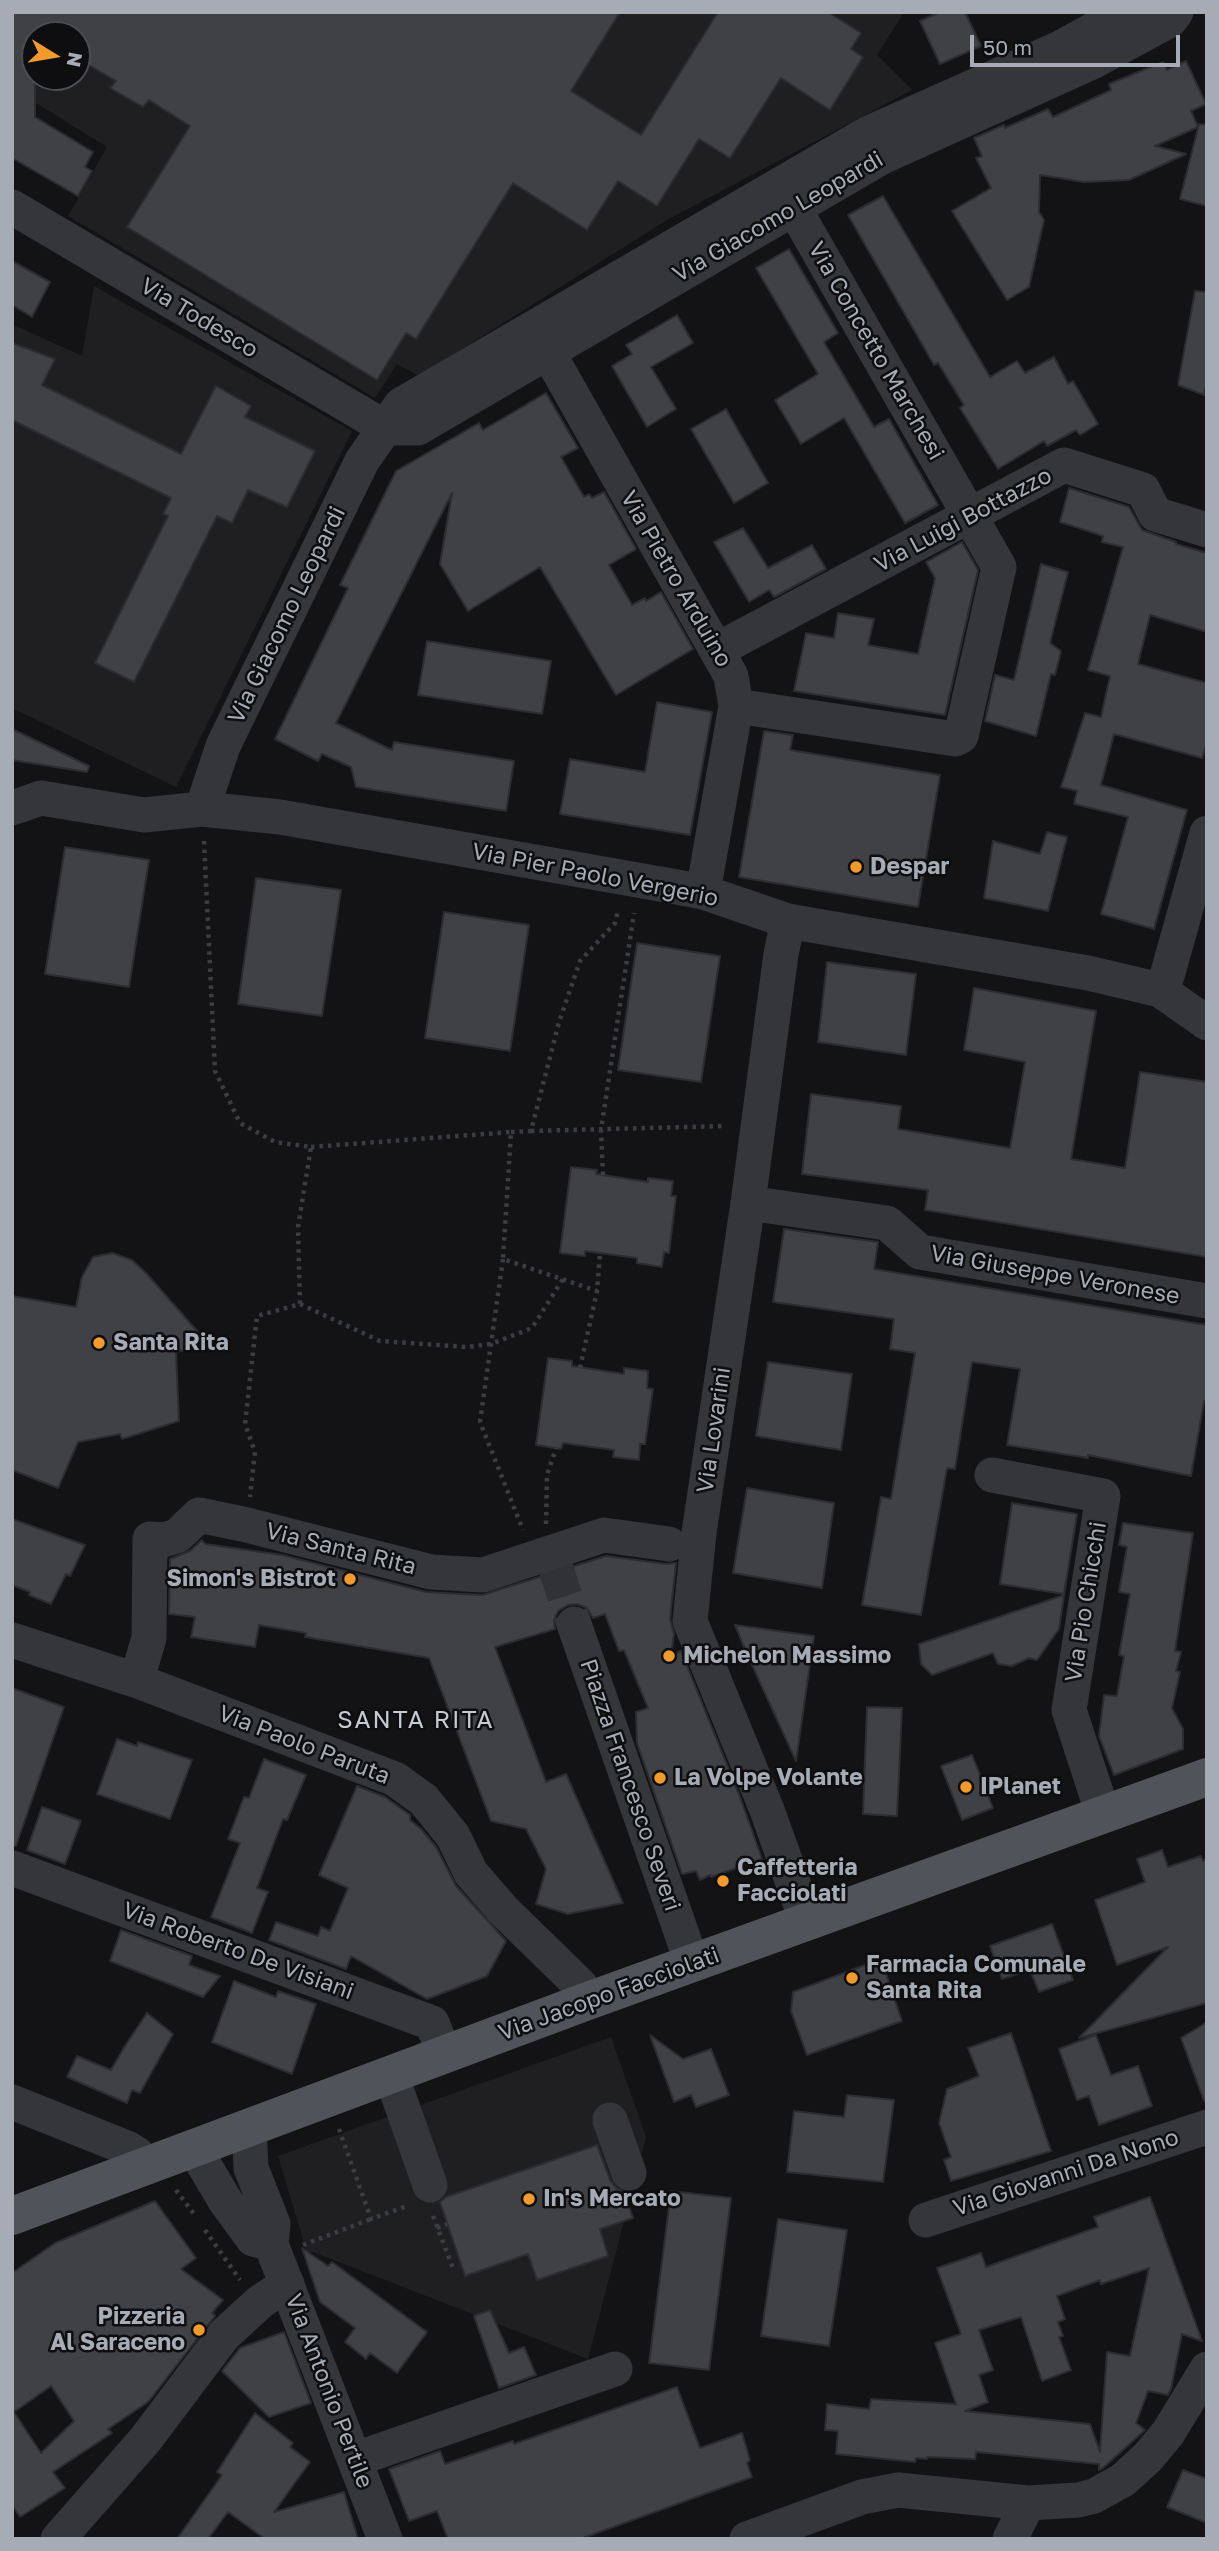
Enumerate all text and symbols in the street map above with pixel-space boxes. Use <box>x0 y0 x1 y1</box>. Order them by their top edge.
north arrow <box>21 21 91 91</box>
scale bar <box>974 21 1184 65</box>
text: 50 m <box>983 34 1032 60</box>
text: N <box>62 50 88 69</box>
street label: Via Giacomo Leopardi <box>668 146 888 288</box>
street label: Via Concetto Marchesi <box>802 237 950 465</box>
street label: Via Todesco <box>135 272 263 364</box>
street label: Via Luigi Bottazzo <box>870 462 1056 578</box>
street label: Via Pietro Arduino <box>614 486 738 672</box>
street label: Via Giacomo Leopardi <box>222 502 352 728</box>
street label: Via Pier Paolo Vergerio <box>469 838 721 912</box>
place label: Despar <box>870 853 949 881</box>
marker: Despar <box>848 859 864 875</box>
street label: Via Giuseppe Veronese <box>928 1239 1182 1311</box>
place label: Santa Rita <box>113 1329 229 1357</box>
marker: Santa Rita <box>91 1335 107 1351</box>
street label: Via Lovarini <box>691 1365 737 1495</box>
street label: Via Santa Rita <box>263 1517 419 1581</box>
street label: Via Pio Chicchi <box>1060 1520 1112 1684</box>
place label: Simon's Bistrot <box>167 1565 336 1593</box>
marker: Simon's Bistrot <box>342 1571 358 1587</box>
place label: Michelon Massimo <box>683 1642 891 1670</box>
marker: Michelon Massimo <box>661 1648 677 1664</box>
street label: Piazza Francesco Severi <box>574 1655 686 1915</box>
street label: Via Paolo Paruta <box>214 1700 394 1790</box>
district label: SANTA RITA <box>339 1706 493 1734</box>
place label: La Volpe Volante <box>674 1764 863 1792</box>
marker: La Volpe Volante <box>652 1770 668 1786</box>
place label: IPlanet <box>980 1773 1061 1801</box>
marker: IPlanet <box>958 1779 974 1795</box>
place label: Caffetteria Facciolati <box>737 1854 858 1908</box>
marker: Caffetteria Facciolati <box>715 1873 731 1889</box>
street label: Via Roberto De Visiani <box>119 1896 357 2006</box>
street label: Via Jacopo Facciolati <box>495 1941 723 2047</box>
place label: Farmacia Comunale Santa Rita <box>866 1951 1086 2005</box>
marker: Farmacia Comunale Santa Rita <box>844 1970 860 1986</box>
street label: Via Giovanni Da Nono <box>950 2123 1182 2223</box>
place label: In's Mercato <box>543 2185 681 2213</box>
marker: In's Mercato <box>521 2191 537 2207</box>
street label: Via Antonio Pertile <box>279 2290 379 2492</box>
place label: Pizzeria Al Saraceno <box>50 2303 185 2357</box>
marker: Pizzeria Al Saraceno <box>191 2322 207 2338</box>

